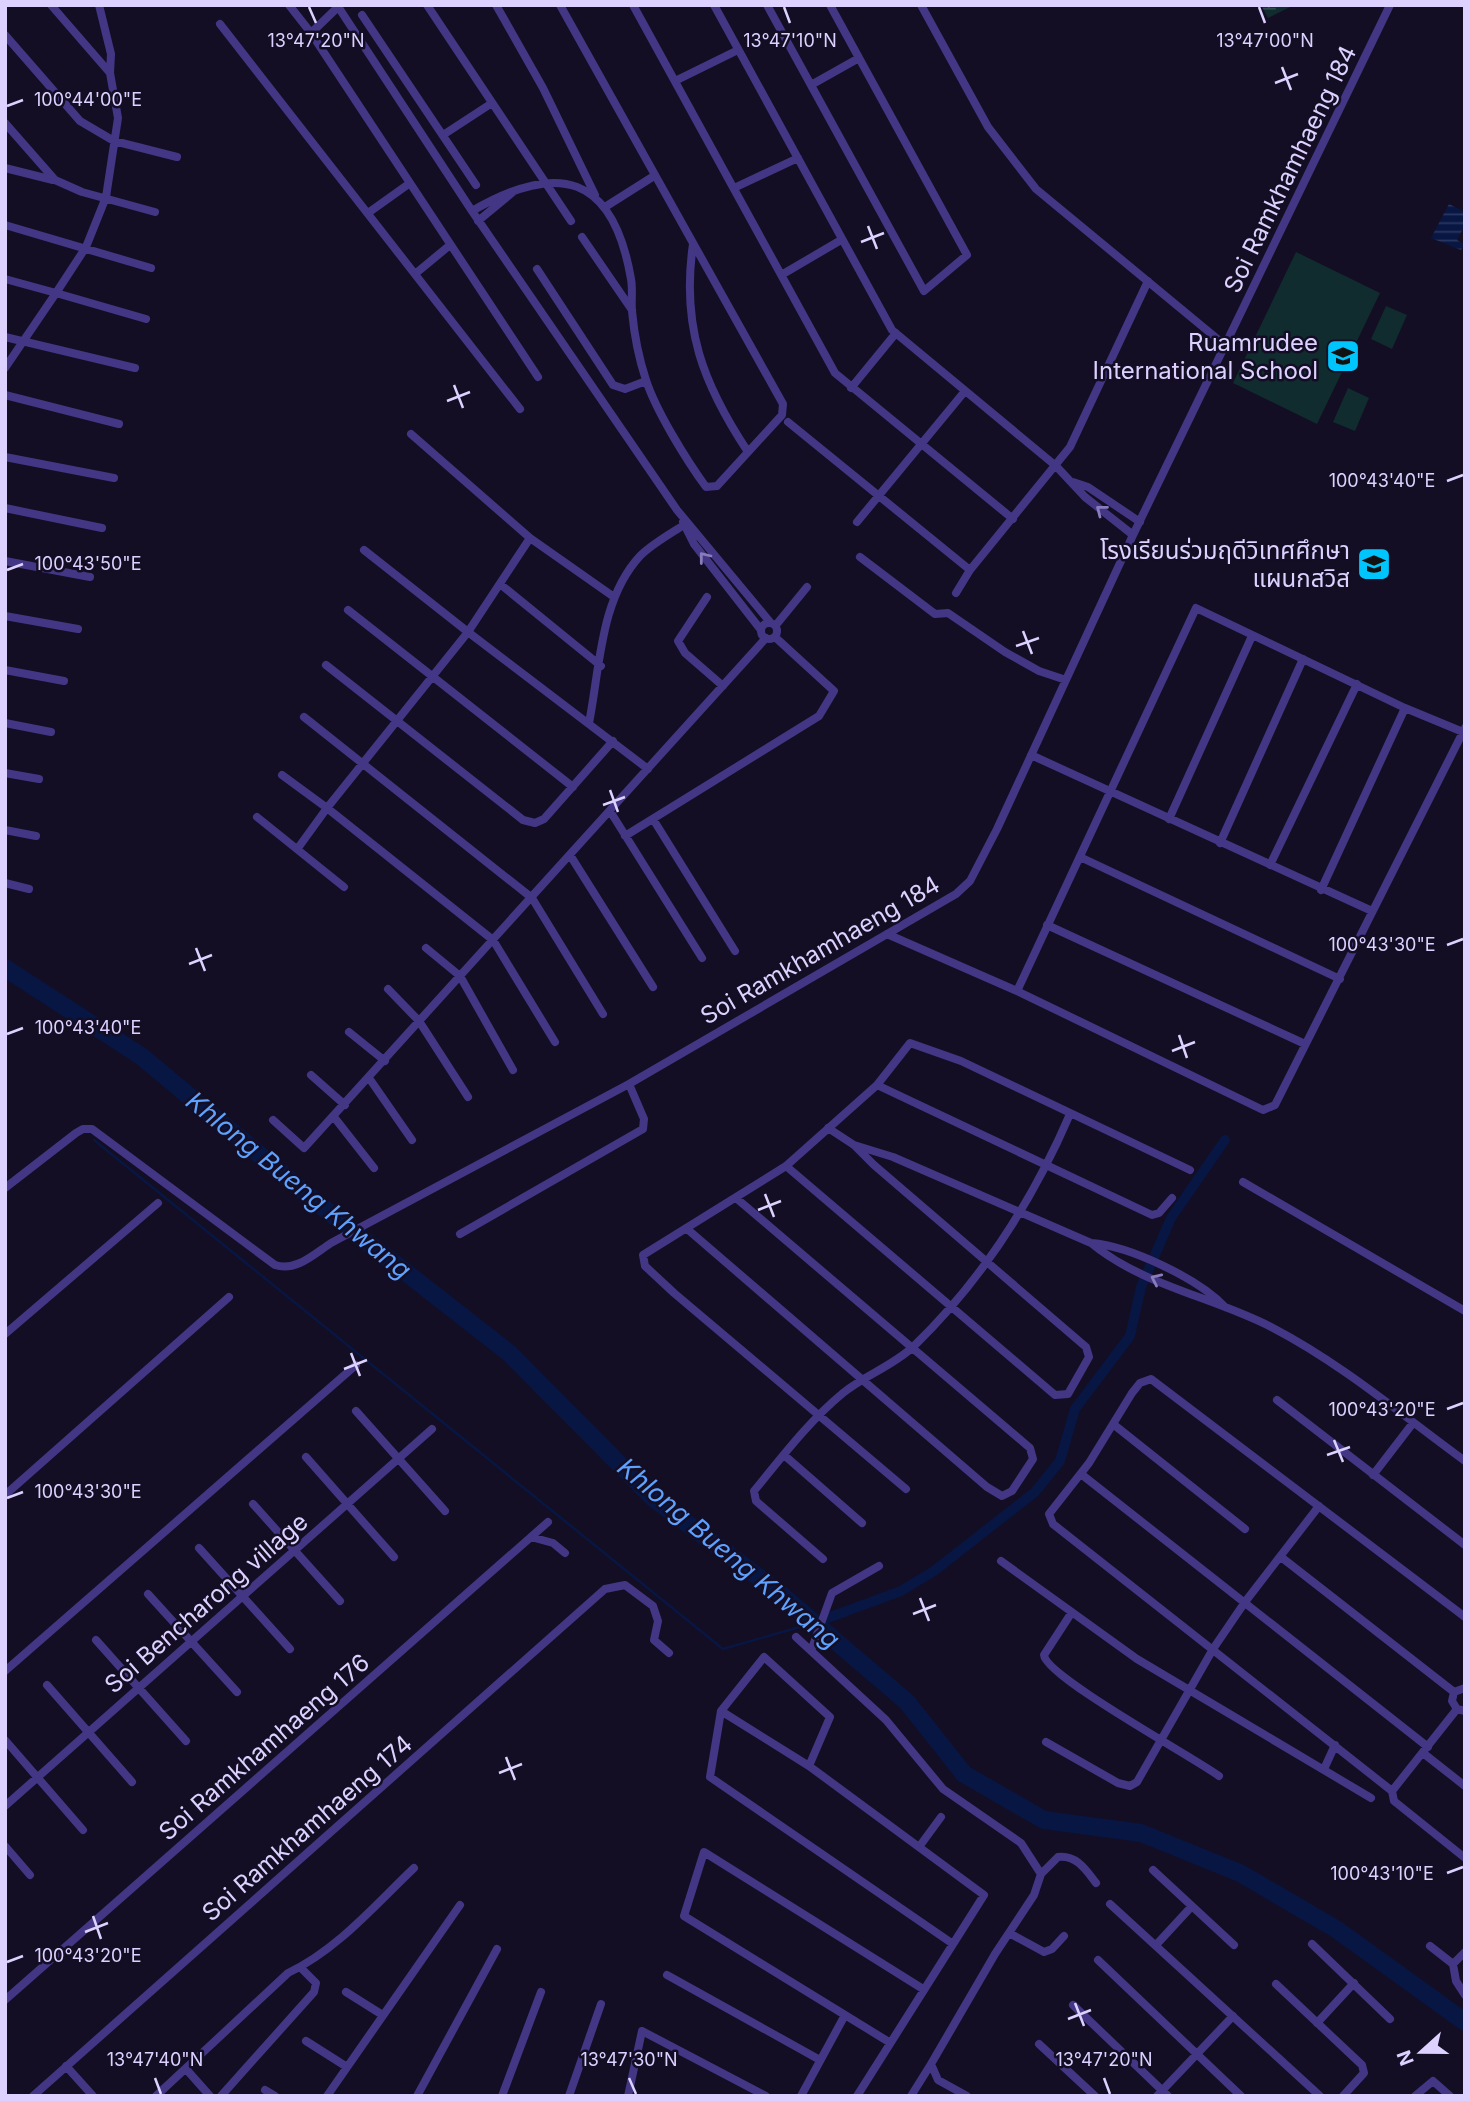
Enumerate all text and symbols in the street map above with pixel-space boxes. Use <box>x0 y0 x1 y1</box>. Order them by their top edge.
text: 13°47'20"N <box>267 30 365 51</box>
text: 13°47'10"N <box>743 30 837 51</box>
text: 13°47'00"N <box>1216 30 1314 51</box>
street label: Soi Ramkhamhaeng 184 <box>1217 41 1363 297</box>
text: 100°44'00"E <box>34 89 142 110</box>
place label: Ruamrudee International School <box>1093 328 1318 385</box>
school or university icon: Ruamrudee International School <box>1324 337 1362 375</box>
text: 100°43'40"E <box>1329 470 1435 491</box>
one-way arrow <box>1097 506 1109 519</box>
place label: โรงเรียนร่วมฤดีวิเทศศึกษา แผนกสวิส <box>1100 536 1350 593</box>
school or university icon: โรงเรียนร่วมฤดีวิเทศศึกษา แผนกสวิส <box>1355 545 1393 583</box>
one-way arrow <box>700 552 712 565</box>
text: 100°43'50"E <box>34 553 142 574</box>
street label: Soi Ramkhamhaeng 184 <box>695 870 945 1030</box>
text: 100°43'30"E <box>1328 934 1436 955</box>
text: 100°43'40"E <box>35 1017 141 1038</box>
water label: Khlong Bueng Khwang <box>180 1085 418 1285</box>
one-way arrow <box>1151 1274 1164 1288</box>
text: 100°43'20"E <box>1328 1399 1436 1420</box>
water label: Khlong Bueng Khwang <box>612 1451 846 1655</box>
text: 100°43'30"E <box>34 1481 142 1502</box>
street label: Soi Bencharong village <box>99 1507 313 1699</box>
street label: Soi Ramkhamhaeng 176 <box>153 1648 375 1846</box>
street label: Soi Ramkhamhaeng 174 <box>196 1729 418 1927</box>
text: 100°43'10"E <box>1330 1863 1434 1884</box>
text: 100°43'20"E <box>34 1945 142 1966</box>
north arrow <box>1386 2017 1456 2087</box>
text: N <box>1392 2047 1419 2069</box>
text: 13°47'40"N <box>107 2049 203 2070</box>
text: 13°47'30"N <box>580 2049 678 2070</box>
text: 13°47'20"N <box>1055 2049 1153 2070</box>

